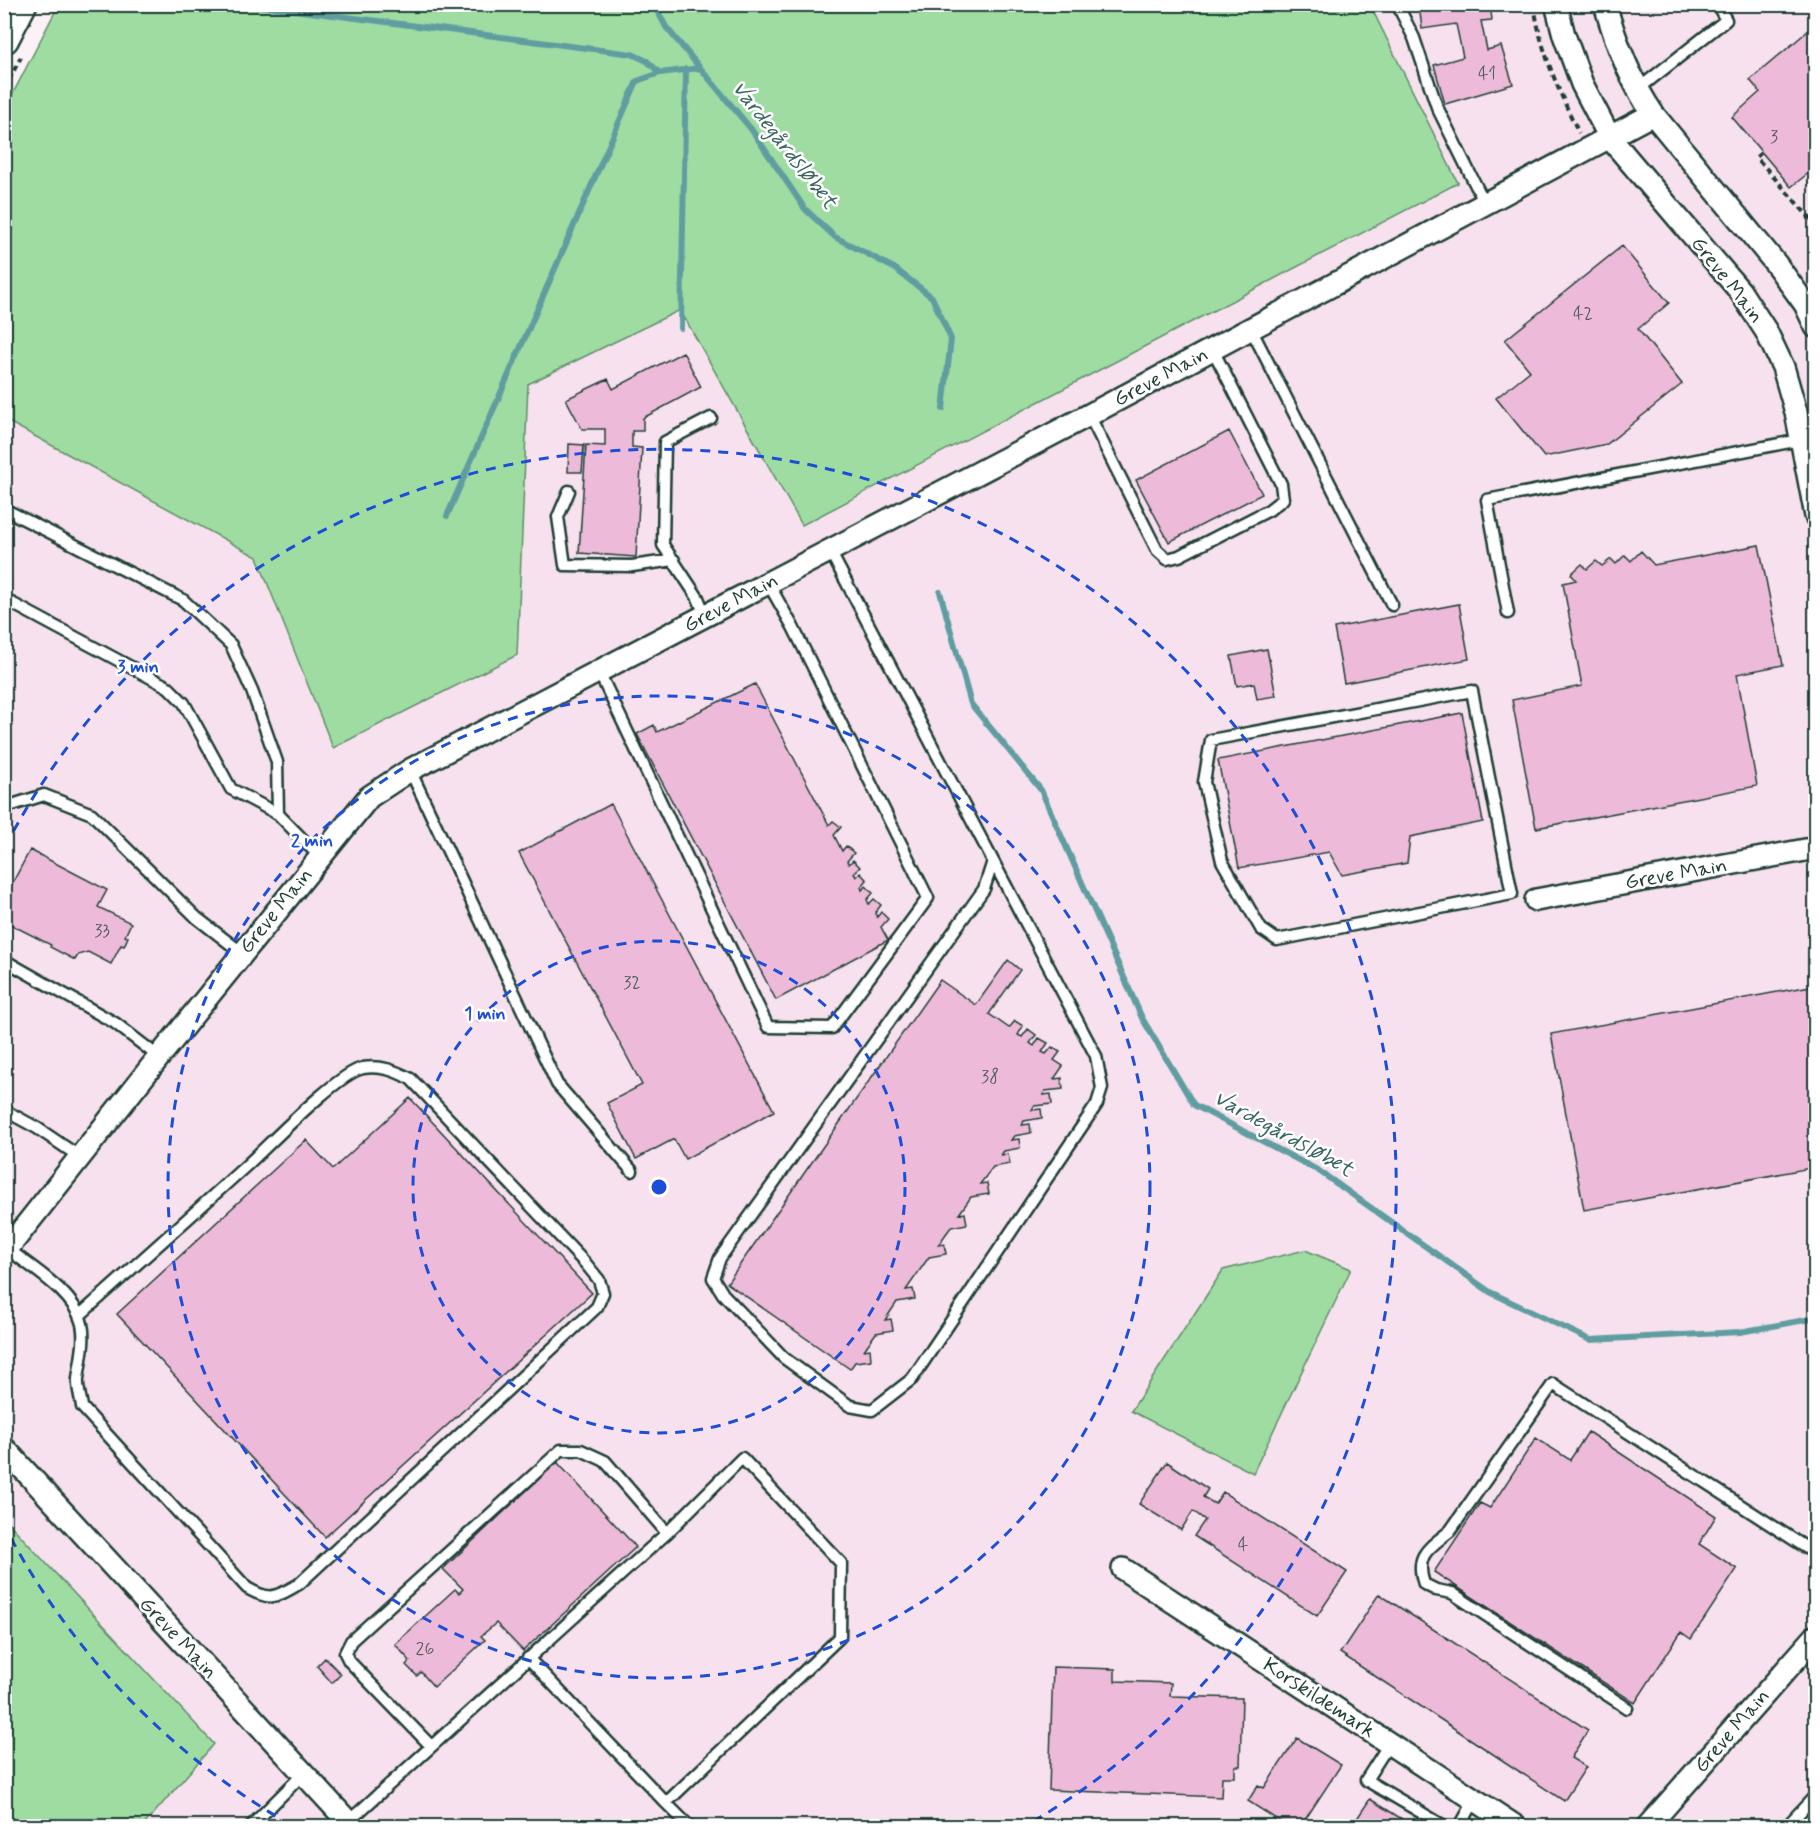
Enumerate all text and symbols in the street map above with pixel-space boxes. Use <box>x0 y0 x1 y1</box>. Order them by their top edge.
house number: 41 <box>1478 62 1496 86</box>
water label: Vardegårdsløbet <box>724 75 844 216</box>
house number: 3 <box>1770 125 1778 149</box>
street label: Greve Main <box>1684 231 1770 329</box>
house number: 42 <box>1573 302 1593 326</box>
street label: Greve Main <box>1109 340 1213 414</box>
street label: Greve Main <box>679 566 783 640</box>
text: 3 min <box>117 655 159 679</box>
text: 2 min <box>291 829 333 853</box>
street label: Greve Main <box>1623 851 1729 897</box>
street label: Greve Main <box>233 862 319 960</box>
house number: 33 <box>94 919 110 943</box>
house number: 32 <box>623 971 641 995</box>
text: 1 min <box>464 1002 506 1026</box>
house number: 38 <box>981 1065 999 1089</box>
water label: Vardegårdsløbet <box>1208 1084 1359 1185</box>
centre of rings <box>649 1177 669 1197</box>
house number: 4 <box>1238 1533 1248 1557</box>
street label: Greve Main <box>133 1591 223 1685</box>
house number: 26 <box>416 1637 434 1661</box>
street label: Korskildemark <box>1257 1651 1381 1745</box>
street label: Greve Main <box>1688 1683 1776 1779</box>

